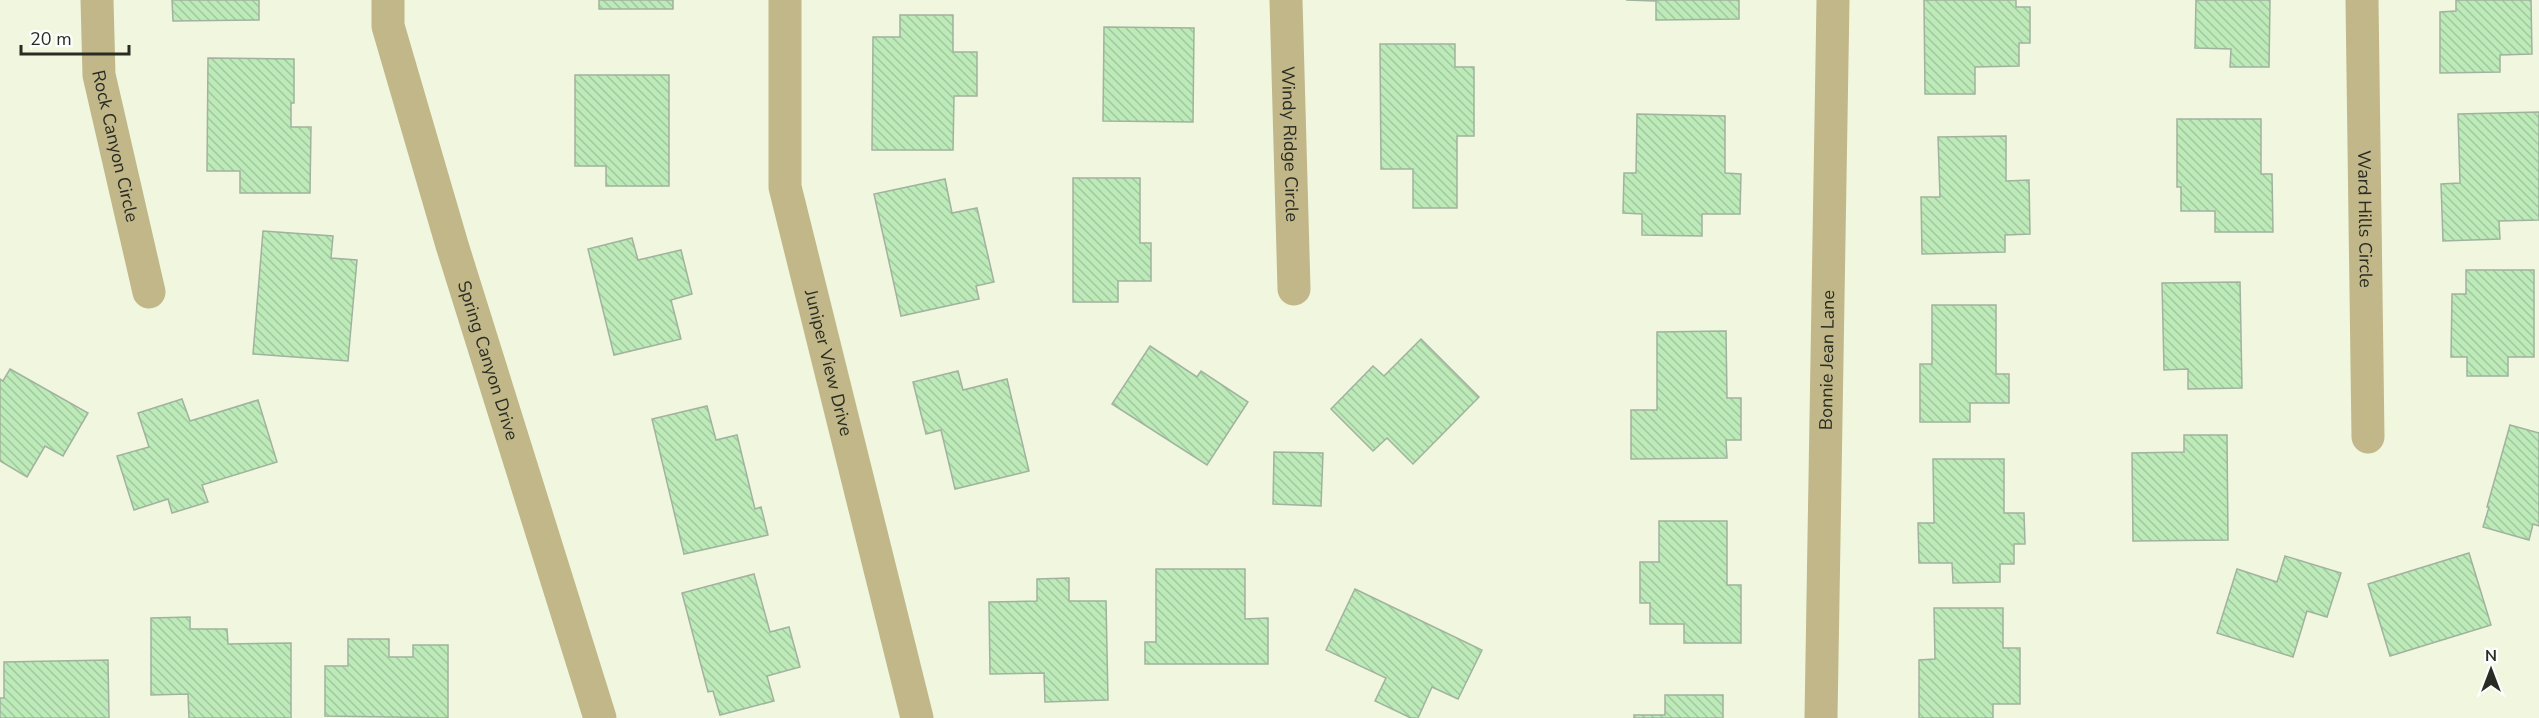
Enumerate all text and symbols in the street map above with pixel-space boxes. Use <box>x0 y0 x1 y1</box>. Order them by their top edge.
scale bar <box>21 18 129 56</box>
text: 20 m <box>30 27 72 51</box>
street label: Windy Ridge Circle <box>1276 66 1304 222</box>
street label: Rock Canyon Circle <box>86 68 145 224</box>
street label: Ward Hills Circle <box>2352 150 2378 288</box>
street label: Spring Canyon Drive <box>452 278 524 443</box>
street label: Juniper View Drive <box>799 286 858 438</box>
street label: Bonnie Jean Lane <box>1814 290 1840 430</box>
north arrow <box>2461 640 2521 700</box>
text: N <box>2485 645 2497 667</box>

